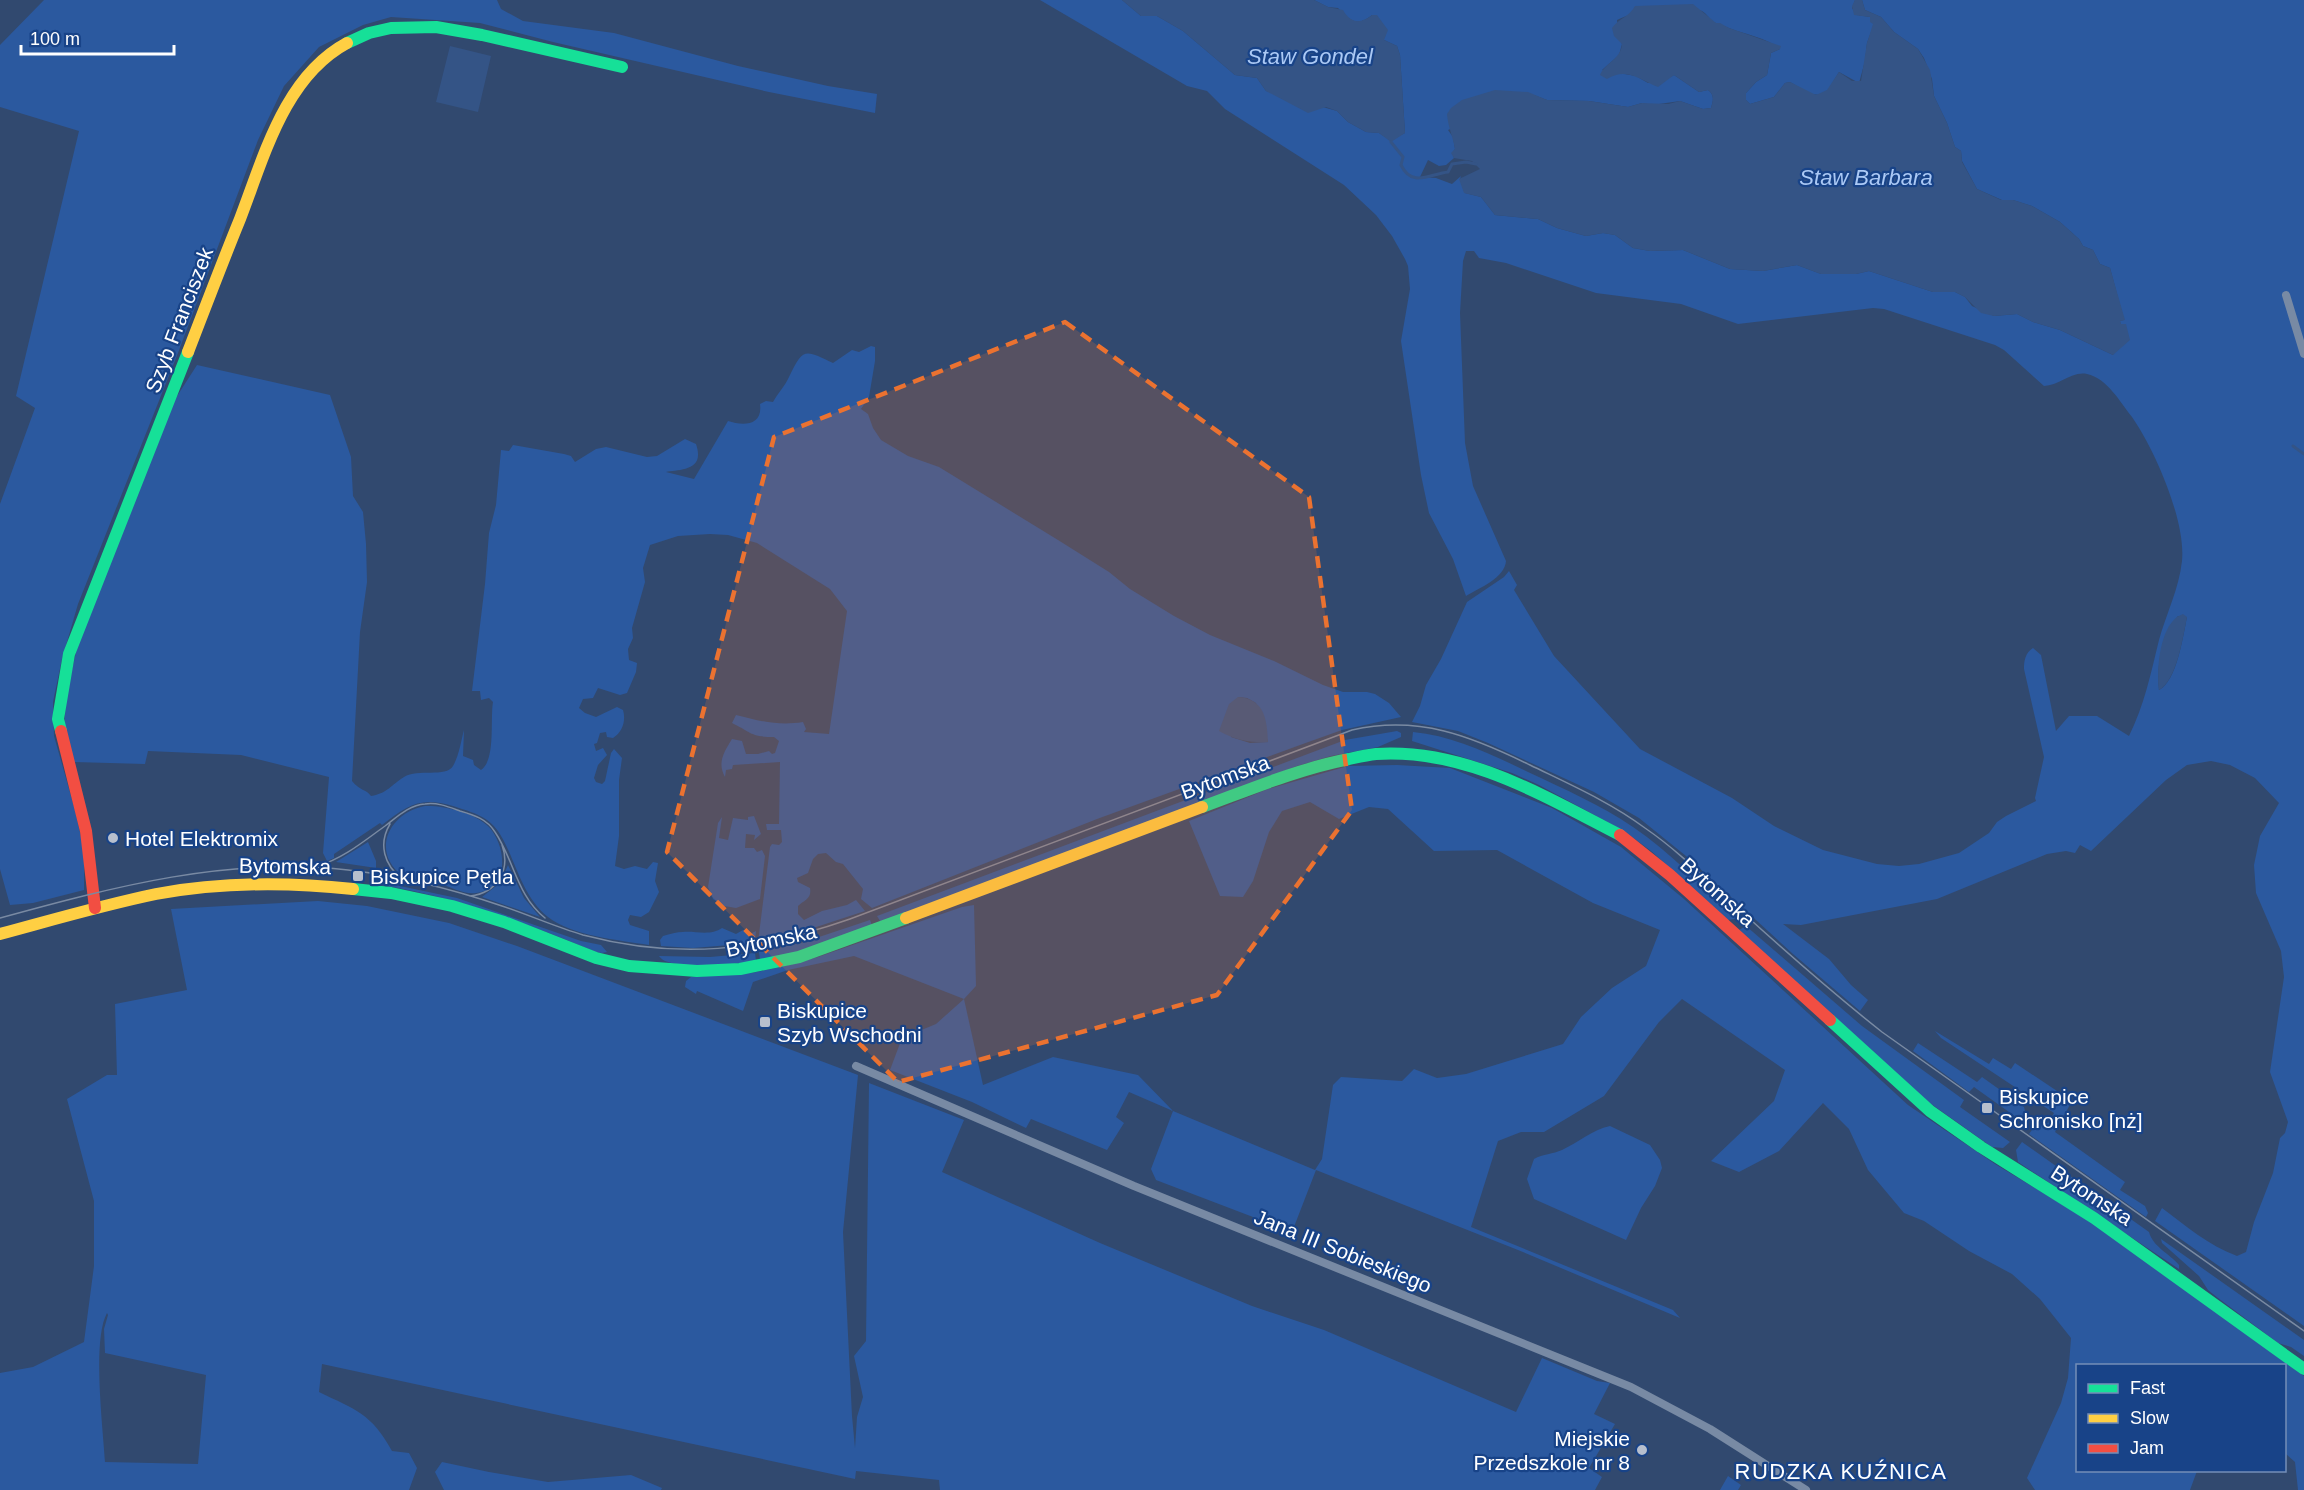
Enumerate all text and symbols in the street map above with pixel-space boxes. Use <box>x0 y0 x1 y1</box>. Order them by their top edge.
scale bar <box>21 18 174 56</box>
text: 100 m <box>30 29 80 49</box>
water label: Staw Gondel <box>1247 44 1374 69</box>
water label: Staw Barbara <box>1799 165 1933 190</box>
street label: Szyb Franciszek <box>141 244 218 396</box>
street label: Bytomska <box>1178 750 1273 804</box>
place label: Hotel Elektromix <box>125 827 278 850</box>
marker: Hotel Elektromix <box>106 831 120 845</box>
street label: Bytomska <box>1676 853 1760 932</box>
street label: Bytomska <box>239 854 332 878</box>
place label: Biskupice Pętla <box>370 865 514 888</box>
marker: Biskupice Pętla <box>351 869 365 883</box>
street label: Bytomska <box>724 919 819 961</box>
place label: Biskupice Szyb Wschodni <box>777 999 922 1046</box>
marker: Biskupice Szyb Wschodni <box>758 1015 772 1029</box>
place label: Biskupice Schronisko [nż] <box>1999 1085 2143 1132</box>
marker: Biskupice Schronisko [nż] <box>1980 1101 1994 1115</box>
street label: Bytomska <box>2047 1160 2137 1230</box>
street label: Jana III Sobieskiego <box>1251 1205 1435 1297</box>
legend <box>2076 1364 2286 1472</box>
text: Fast <box>2130 1378 2165 1398</box>
text: Slow <box>2130 1408 2170 1428</box>
place label: Miejskie Przedszkole nr 8 <box>1474 1427 1630 1474</box>
text: Jam <box>2130 1438 2164 1458</box>
marker: Miejskie Przedszkole nr 8 <box>1635 1443 1649 1457</box>
district label: RUDZKA KUŹNICA <box>1735 1459 1947 1484</box>

